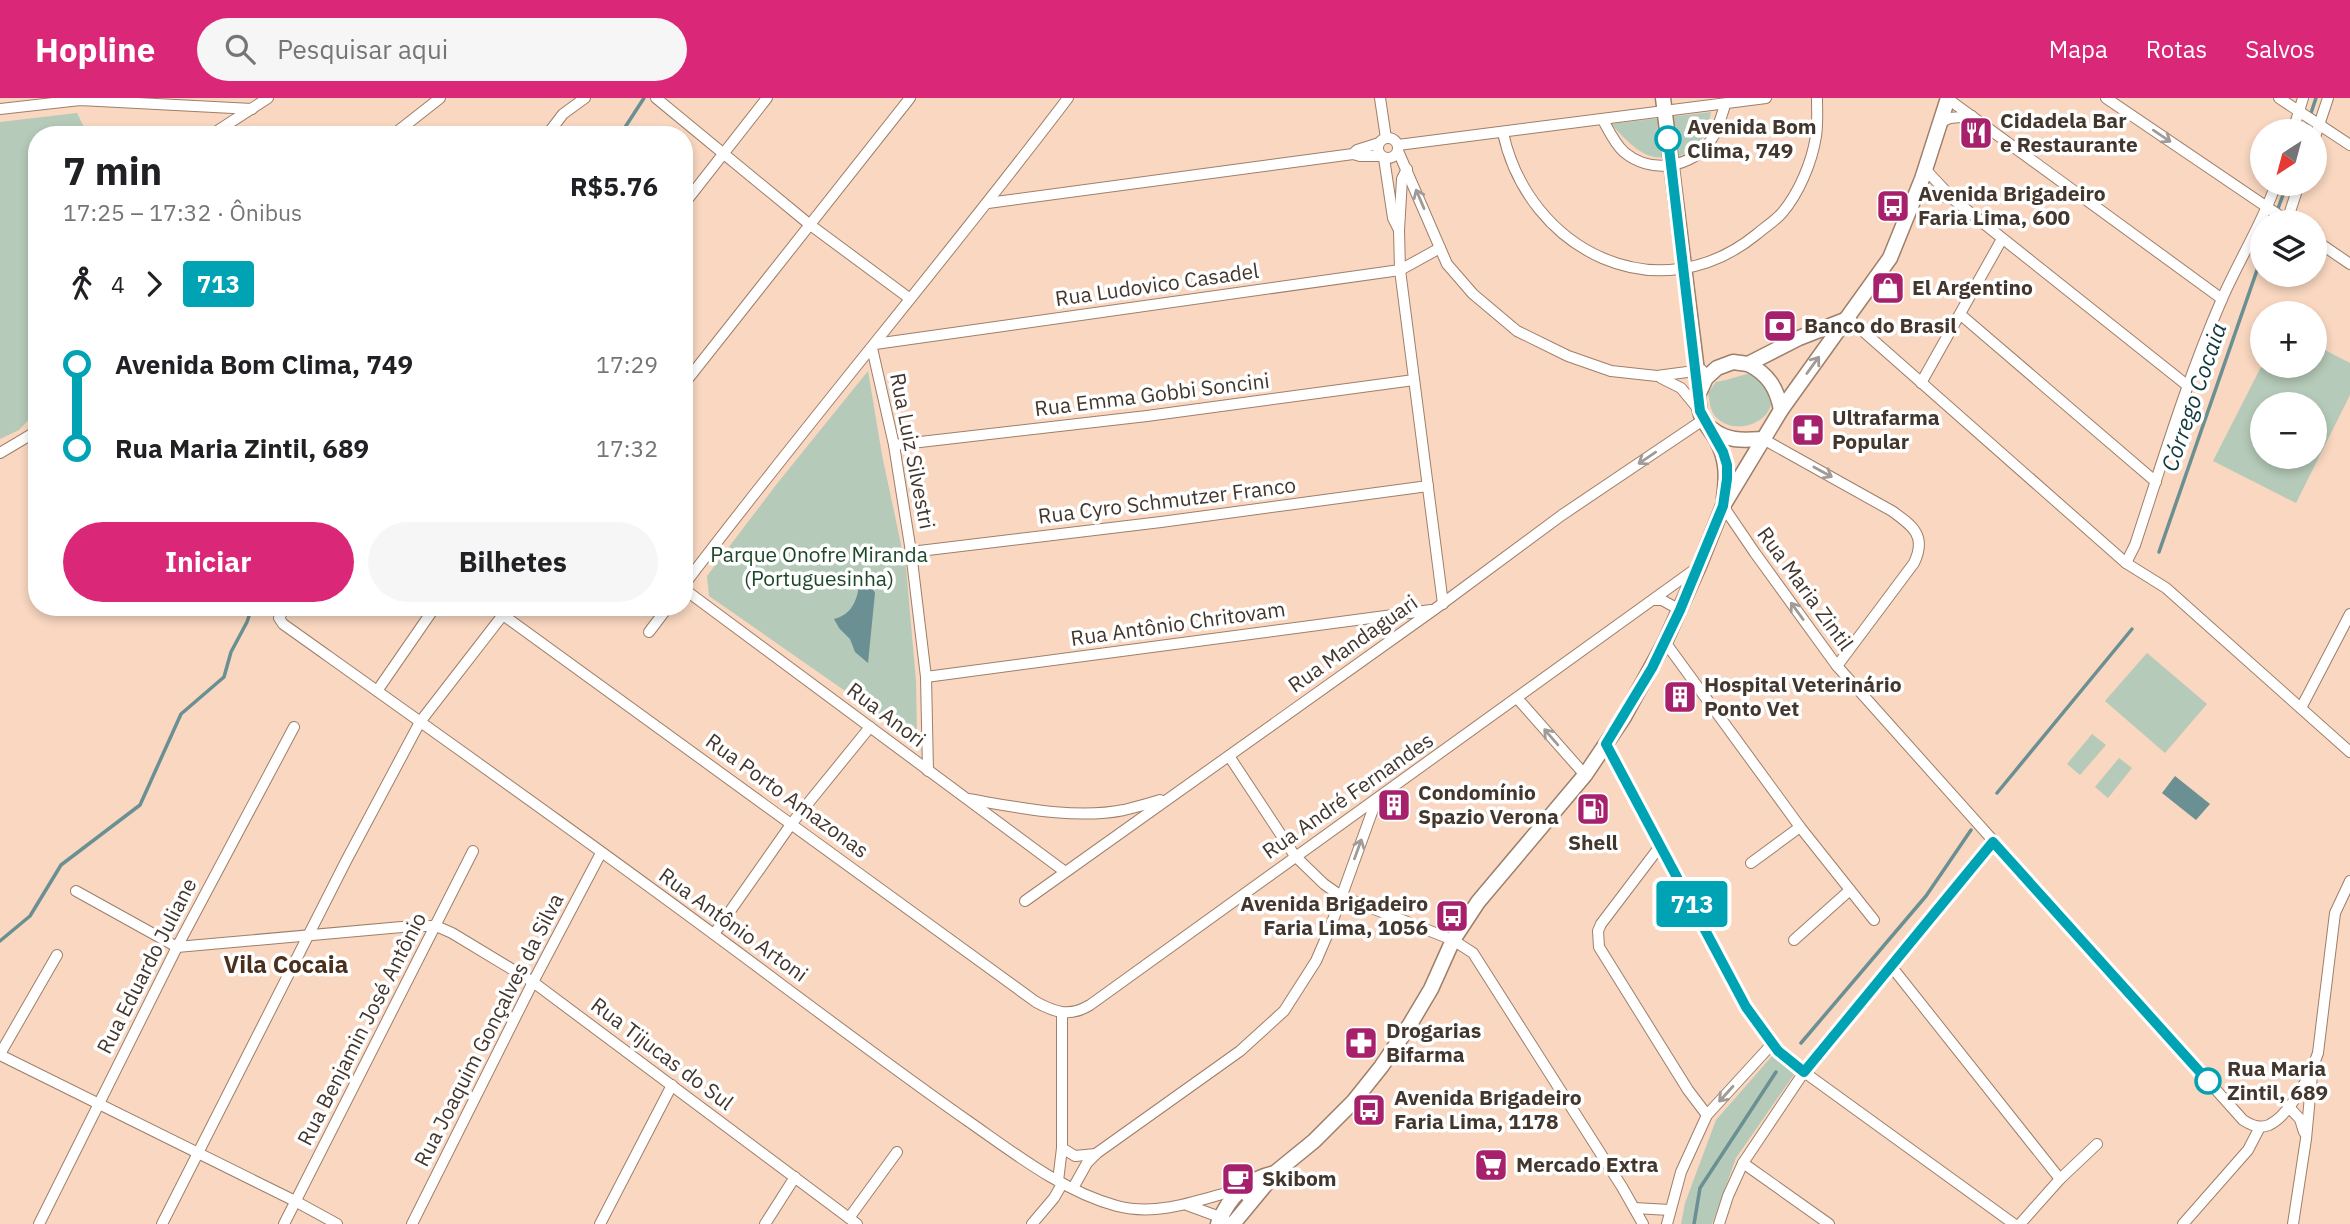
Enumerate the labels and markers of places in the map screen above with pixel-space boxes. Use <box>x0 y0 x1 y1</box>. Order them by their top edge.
place label: Cidadela Bar e Restaurante <box>2000 106 2138 158</box>
place label: Avenida Bom Clima, 749 <box>1687 112 1817 164</box>
restaurant icon: Cidadela Bar e Restaurante <box>1957 114 1995 152</box>
marker: Avenida Bom Clima, 749 <box>1655 126 1681 152</box>
place label: Avenida Brigadeiro Faria Lima, 600 <box>1918 179 2106 231</box>
bus stop icon: Avenida Brigadeiro Faria Lima, 600 <box>1874 187 1912 225</box>
shop icon: El Argentino <box>1869 269 1907 307</box>
place label: El Argentino <box>1912 273 2033 301</box>
bank icon: Banco do Brasil <box>1761 307 1799 345</box>
place label: Banco do Brasil <box>1804 311 1957 339</box>
place label: Ultrafarma Popular <box>1832 403 1940 455</box>
pharmacy icon: Ultrafarma Popular <box>1789 411 1827 449</box>
place label: Hospital Veterinário Ponto Vet <box>1704 670 1902 722</box>
building icon: Hospital Veterinário Ponto Vet <box>1661 678 1699 716</box>
place label: Condomínio Spazio Verona <box>1418 778 1559 830</box>
building icon: Condomínio Spazio Verona <box>1375 786 1413 824</box>
fuel station icon: Shell <box>1574 790 1612 828</box>
place label: Shell <box>1568 828 1618 856</box>
place label: Avenida Brigadeiro Faria Lima, 1056 <box>1240 889 1428 941</box>
bus stop icon: Avenida Brigadeiro Faria Lima, 1056 <box>1433 897 1471 935</box>
place label: Drogarias Bifarma <box>1386 1016 1481 1068</box>
pharmacy icon: Drogarias Bifarma <box>1342 1024 1380 1062</box>
place label: Rua Maria Zintil, 689 <box>2227 1054 2328 1106</box>
marker: Rua Maria Zintil, 689 <box>2195 1068 2221 1094</box>
place label: Avenida Brigadeiro Faria Lima, 1178 <box>1394 1083 1582 1135</box>
bus stop icon: Avenida Brigadeiro Faria Lima, 1178 <box>1350 1091 1388 1129</box>
supermarket icon: Mercado Extra <box>1472 1146 1510 1184</box>
place label: Mercado Extra <box>1516 1150 1658 1178</box>
cafe icon: Skibom <box>1219 1160 1257 1198</box>
place label: Skibom <box>1262 1164 1337 1192</box>

